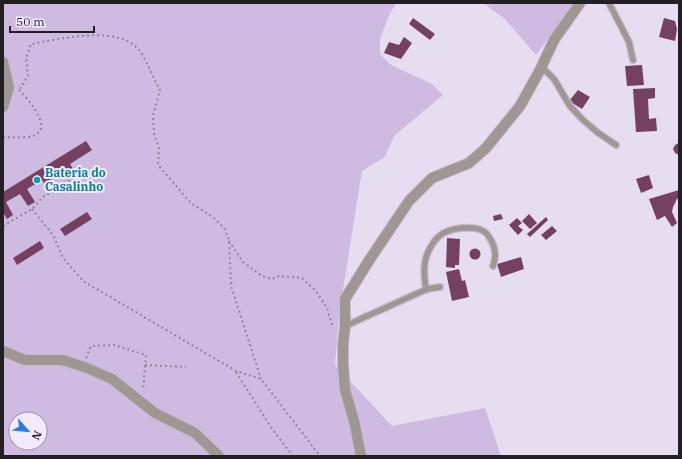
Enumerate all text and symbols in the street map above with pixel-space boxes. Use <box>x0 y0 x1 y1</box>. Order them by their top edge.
scale bar <box>10 8 94 34</box>
text: 50 m <box>16 14 45 29</box>
place label: Bateria do Casalinho <box>45 165 106 194</box>
marker: Bateria do Casalinho <box>32 175 42 185</box>
north arrow <box>8 411 48 451</box>
text: N <box>29 428 45 443</box>

